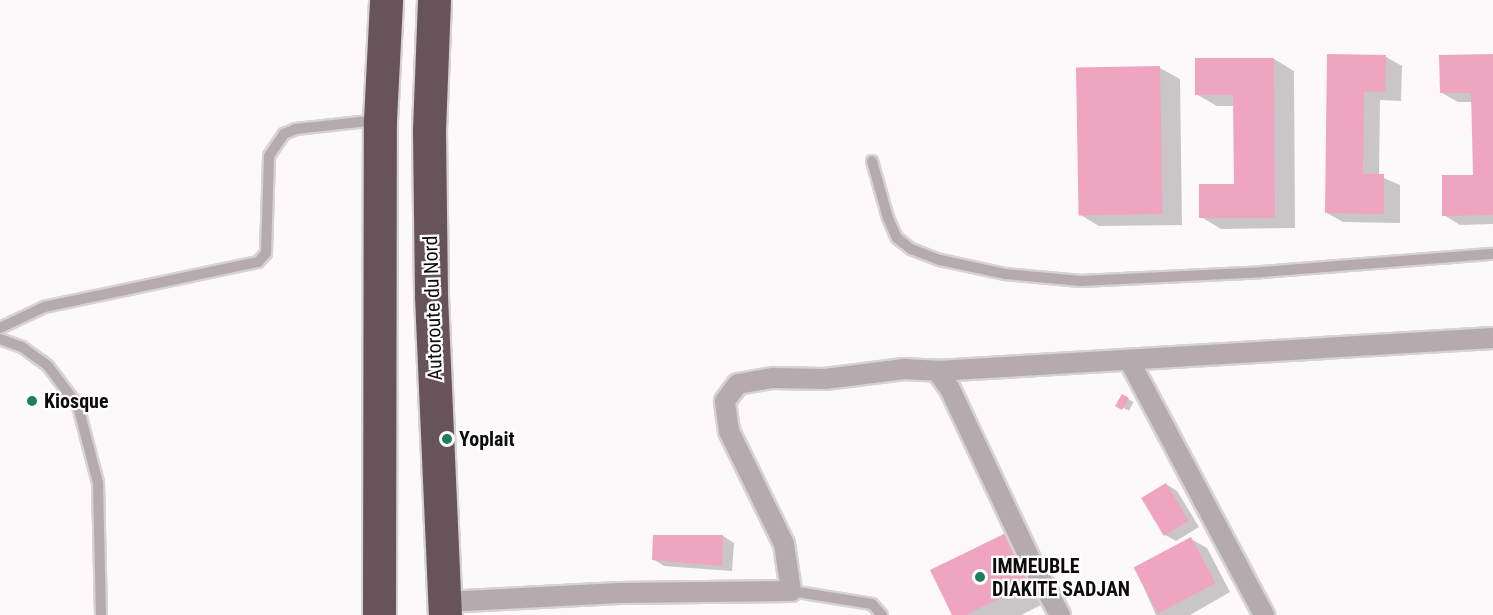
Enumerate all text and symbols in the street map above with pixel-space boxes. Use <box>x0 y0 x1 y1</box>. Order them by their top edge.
street label: Autoroute du Nord <box>418 235 448 381</box>
place label: Kiosque <box>44 389 108 413</box>
marker: Kiosque <box>25 394 39 408</box>
place label: Yoplait <box>459 427 515 451</box>
marker: Yoplait <box>440 432 454 446</box>
place label: IMMEUBLE DIAKITE SADJAN <box>992 554 1130 601</box>
marker: IMMEUBLE DIAKITE SADJAN <box>973 570 987 584</box>

